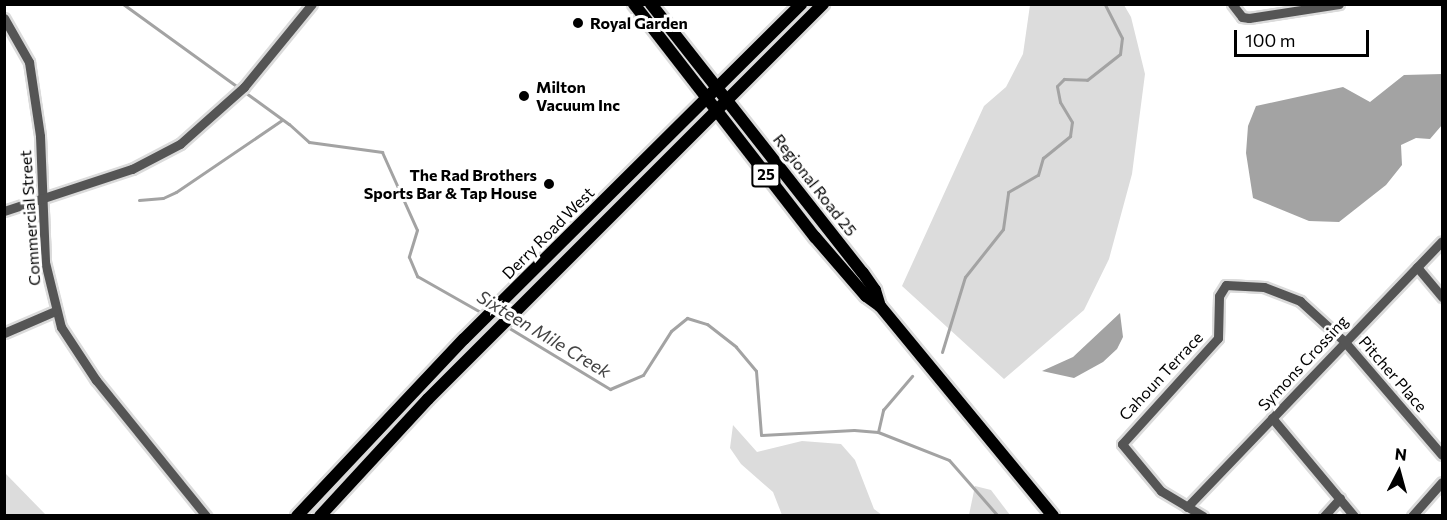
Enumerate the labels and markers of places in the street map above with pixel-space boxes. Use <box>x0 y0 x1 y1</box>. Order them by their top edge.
place label: Royal Garden <box>590 13 688 33</box>
marker: Royal Garden <box>571 16 585 30</box>
place label: Milton Vacuum Inc <box>536 77 620 115</box>
marker: Milton Vacuum Inc <box>517 89 531 103</box>
place label: The Rad Brothers Sports Bar & Tap House <box>364 165 537 203</box>
marker: The Rad Brothers Sports Bar & Tap House <box>542 177 556 191</box>

